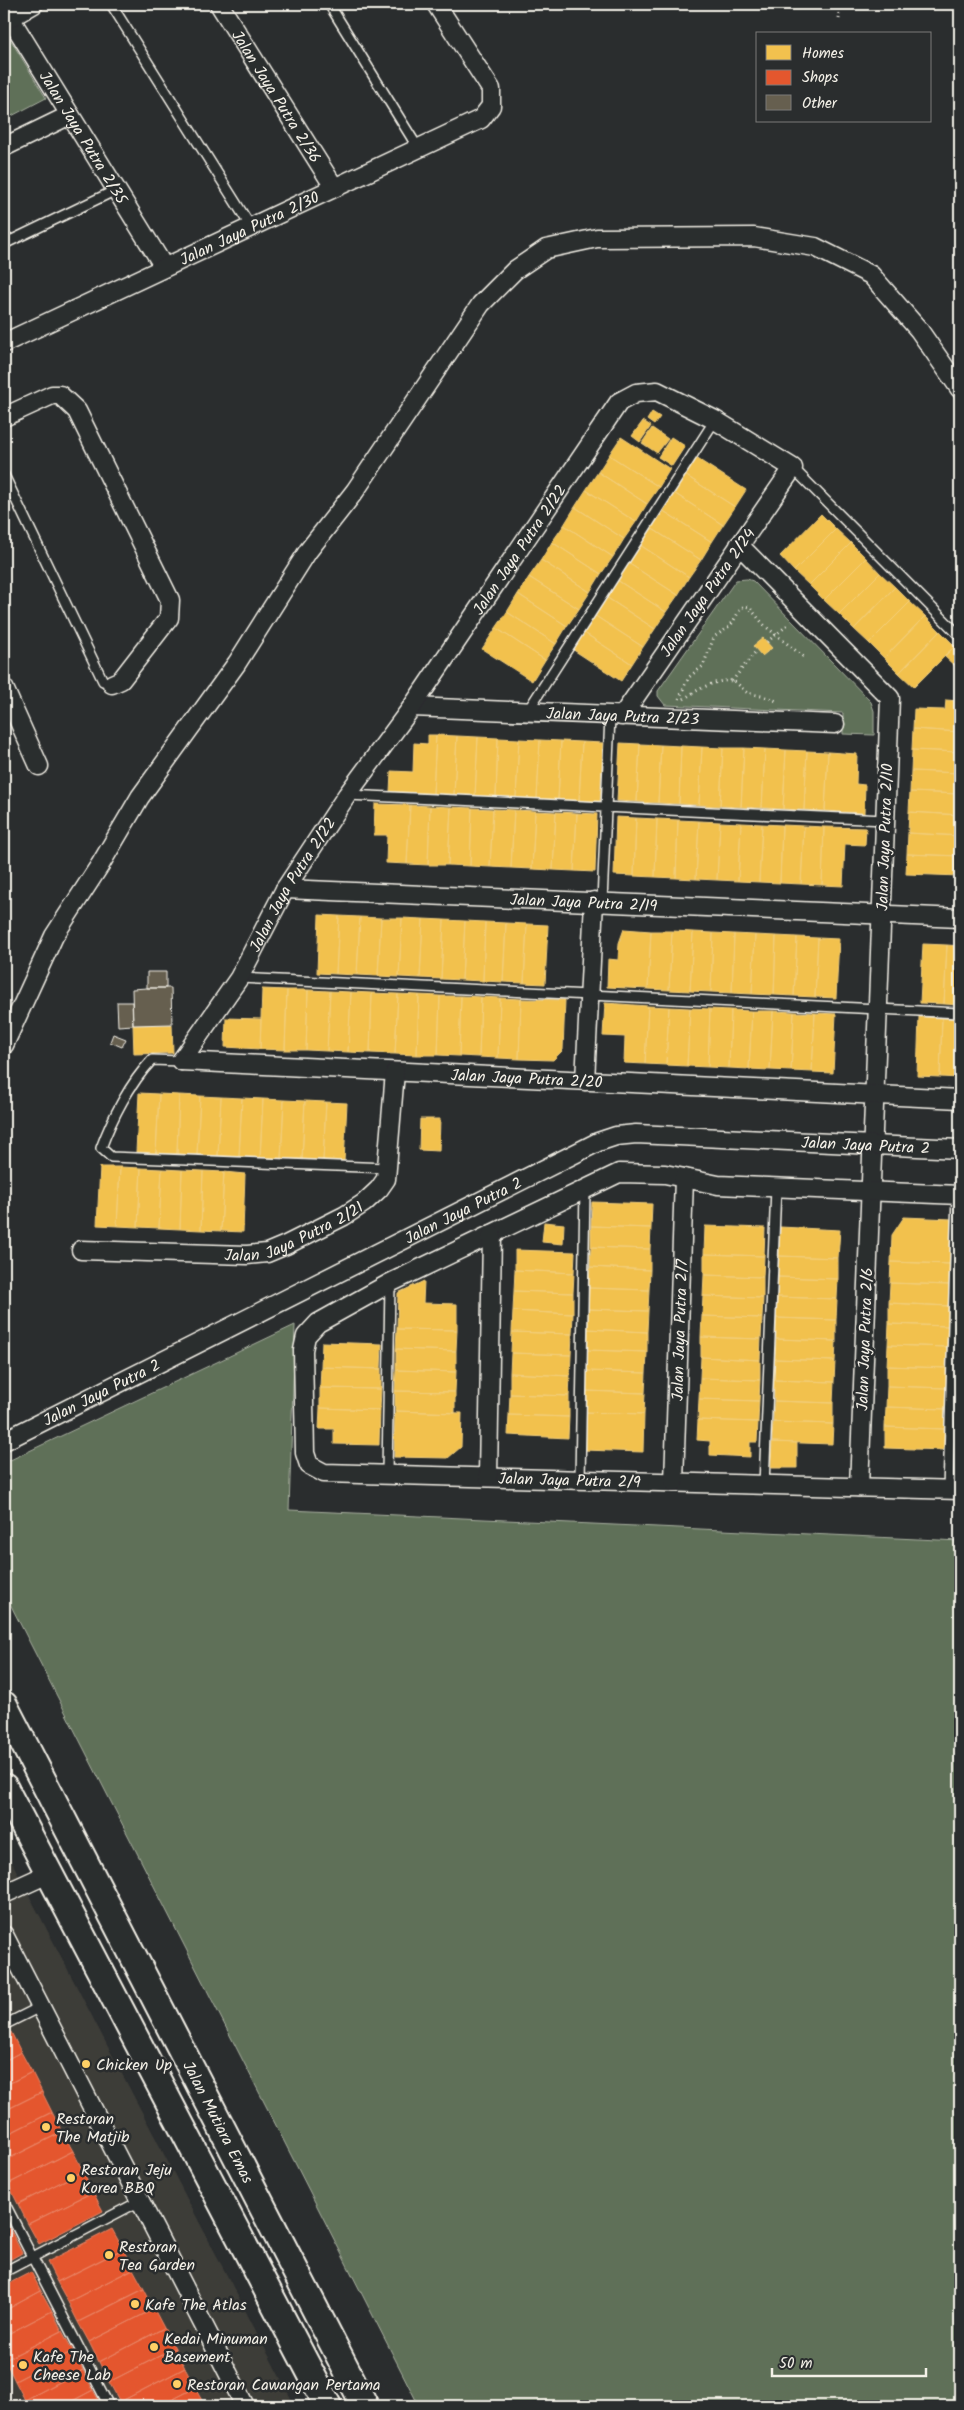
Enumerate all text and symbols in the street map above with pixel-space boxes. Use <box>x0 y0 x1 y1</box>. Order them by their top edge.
street label: Jalan Jaya Putra 2/36 <box>225 26 327 168</box>
legend <box>756 32 932 122</box>
text: Homes <box>802 42 845 66</box>
text: Shops <box>802 66 839 90</box>
street label: Jalan Jaya Putra 2/35 <box>32 67 134 211</box>
text: Other <box>802 92 838 116</box>
street label: Jalan Jaya Putra 2/30 <box>176 186 324 273</box>
street label: Jalan Jaya Putra 2/22 <box>467 480 574 621</box>
street label: Jalan Jaya Putra 2/24 <box>654 523 762 663</box>
street label: Jalan Jaya Putra 2/23 <box>546 701 700 733</box>
street label: Jalan Jaya Putra 2/10 <box>870 763 901 911</box>
street label: Jalan Jaya Putra 2/22 <box>244 813 343 957</box>
street label: Jalan Jaya Putra 2/19 <box>509 888 658 919</box>
street label: Jalan Jaya Putra 2/20 <box>450 1063 603 1096</box>
street label: Jalan Jaya Putra 2 <box>801 1131 931 1162</box>
street label: Jalan Jaya Putra 2 <box>401 1171 527 1251</box>
street label: Jalan Jaya Putra 2/21 <box>224 1195 369 1269</box>
street label: Jalan Jaya Putra 2/7 <box>666 1258 695 1402</box>
street label: Jalan Jaya Putra 2/6 <box>851 1267 880 1411</box>
street label: Jalan Jaya Putra 2 <box>39 1353 165 1434</box>
street label: Jalan Jaya Putra 2/9 <box>498 1467 641 1495</box>
place label: Chicken Up <box>96 2053 172 2078</box>
street label: Jalan Mutiara Emas <box>175 2057 259 2189</box>
marker: Chicken Up <box>80 2058 92 2070</box>
place label: Restoran The Matjib <box>56 2107 130 2150</box>
marker: Restoran The Matjib <box>40 2121 52 2133</box>
place label: Restoran Jeju Korea BBQ <box>81 2158 172 2201</box>
marker: Restoran Jeju Korea BBQ <box>65 2172 77 2184</box>
place label: Restoran Tea Garden <box>119 2235 195 2278</box>
marker: Restoran Tea Garden <box>103 2249 115 2261</box>
place label: Kafe The Atlas <box>145 2293 247 2318</box>
marker: Kafe The Atlas <box>129 2298 141 2310</box>
place label: Kedai Minuman Basement <box>164 2327 268 2370</box>
marker: Kedai Minuman Basement <box>148 2341 160 2353</box>
place label: Kafe The Cheese Lab <box>33 2345 111 2388</box>
scale bar <box>772 2345 925 2377</box>
text: 50 m <box>779 2352 813 2376</box>
marker: Kafe The Cheese Lab <box>17 2359 29 2371</box>
place label: Restoran Cawangan Pertama <box>187 2373 381 2398</box>
marker: Restoran Cawangan Pertama <box>171 2378 183 2390</box>

